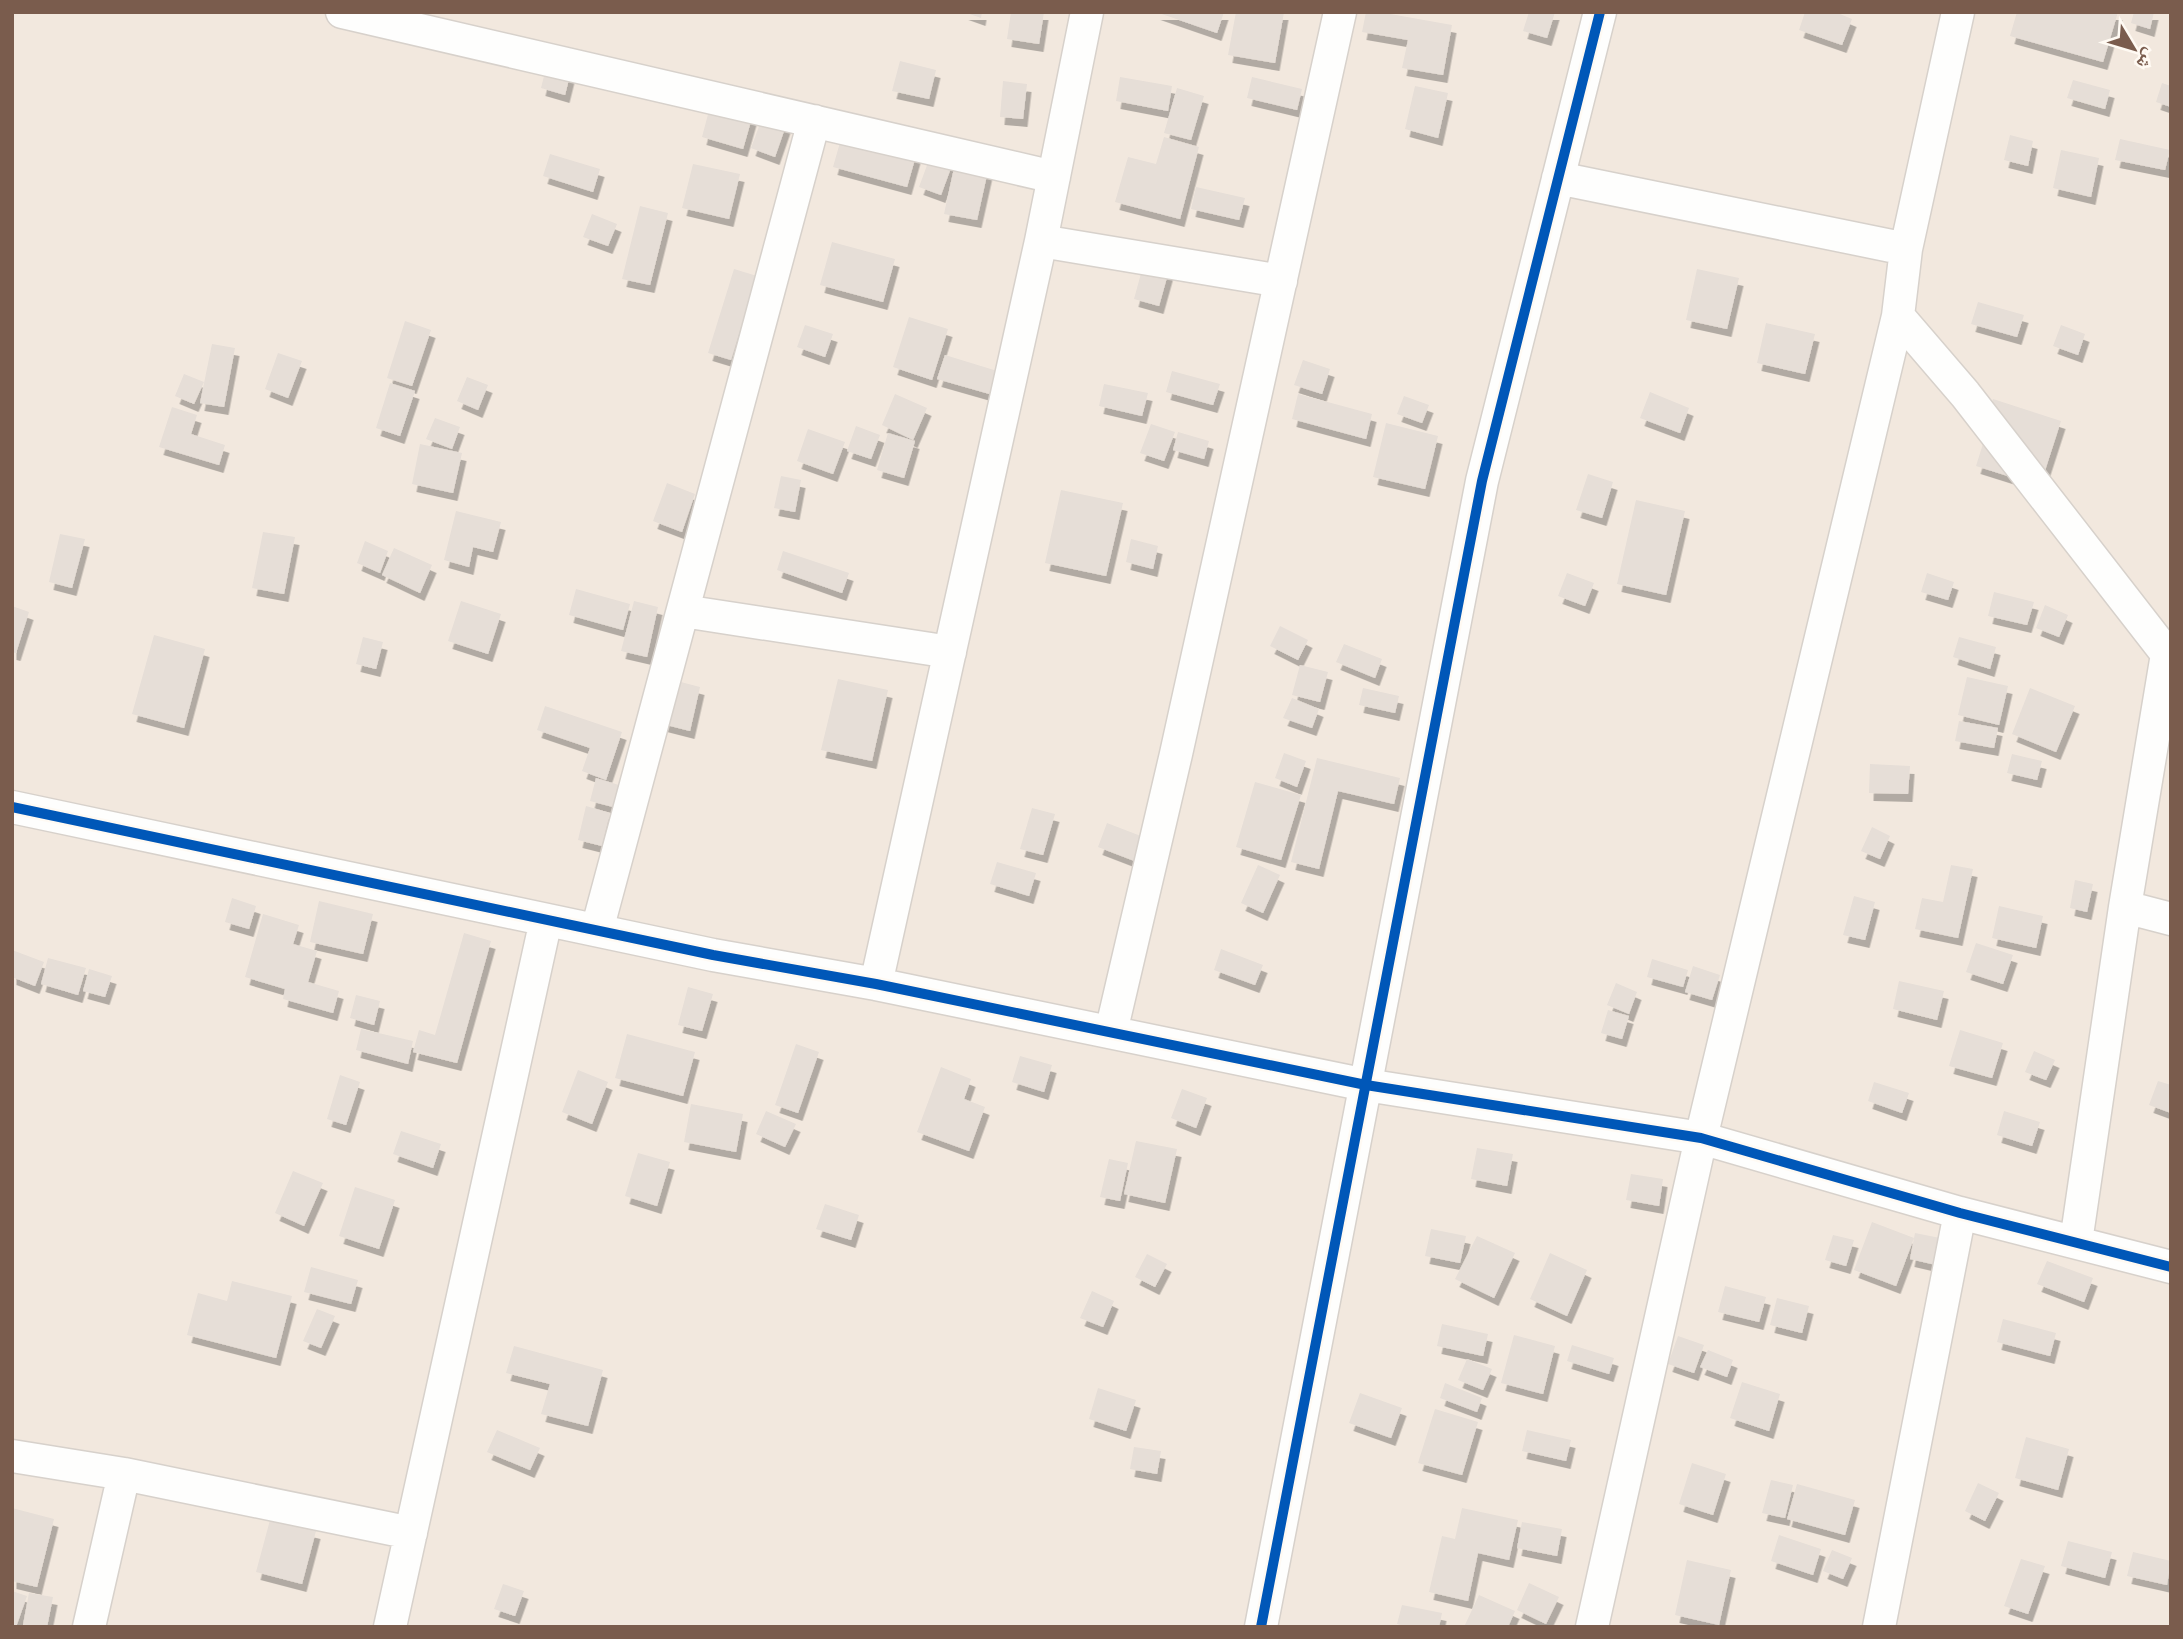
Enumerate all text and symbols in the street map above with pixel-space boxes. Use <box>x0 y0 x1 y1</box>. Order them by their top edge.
north arrow <box>2099 14 2169 84</box>
text: ش <box>2132 44 2162 74</box>

